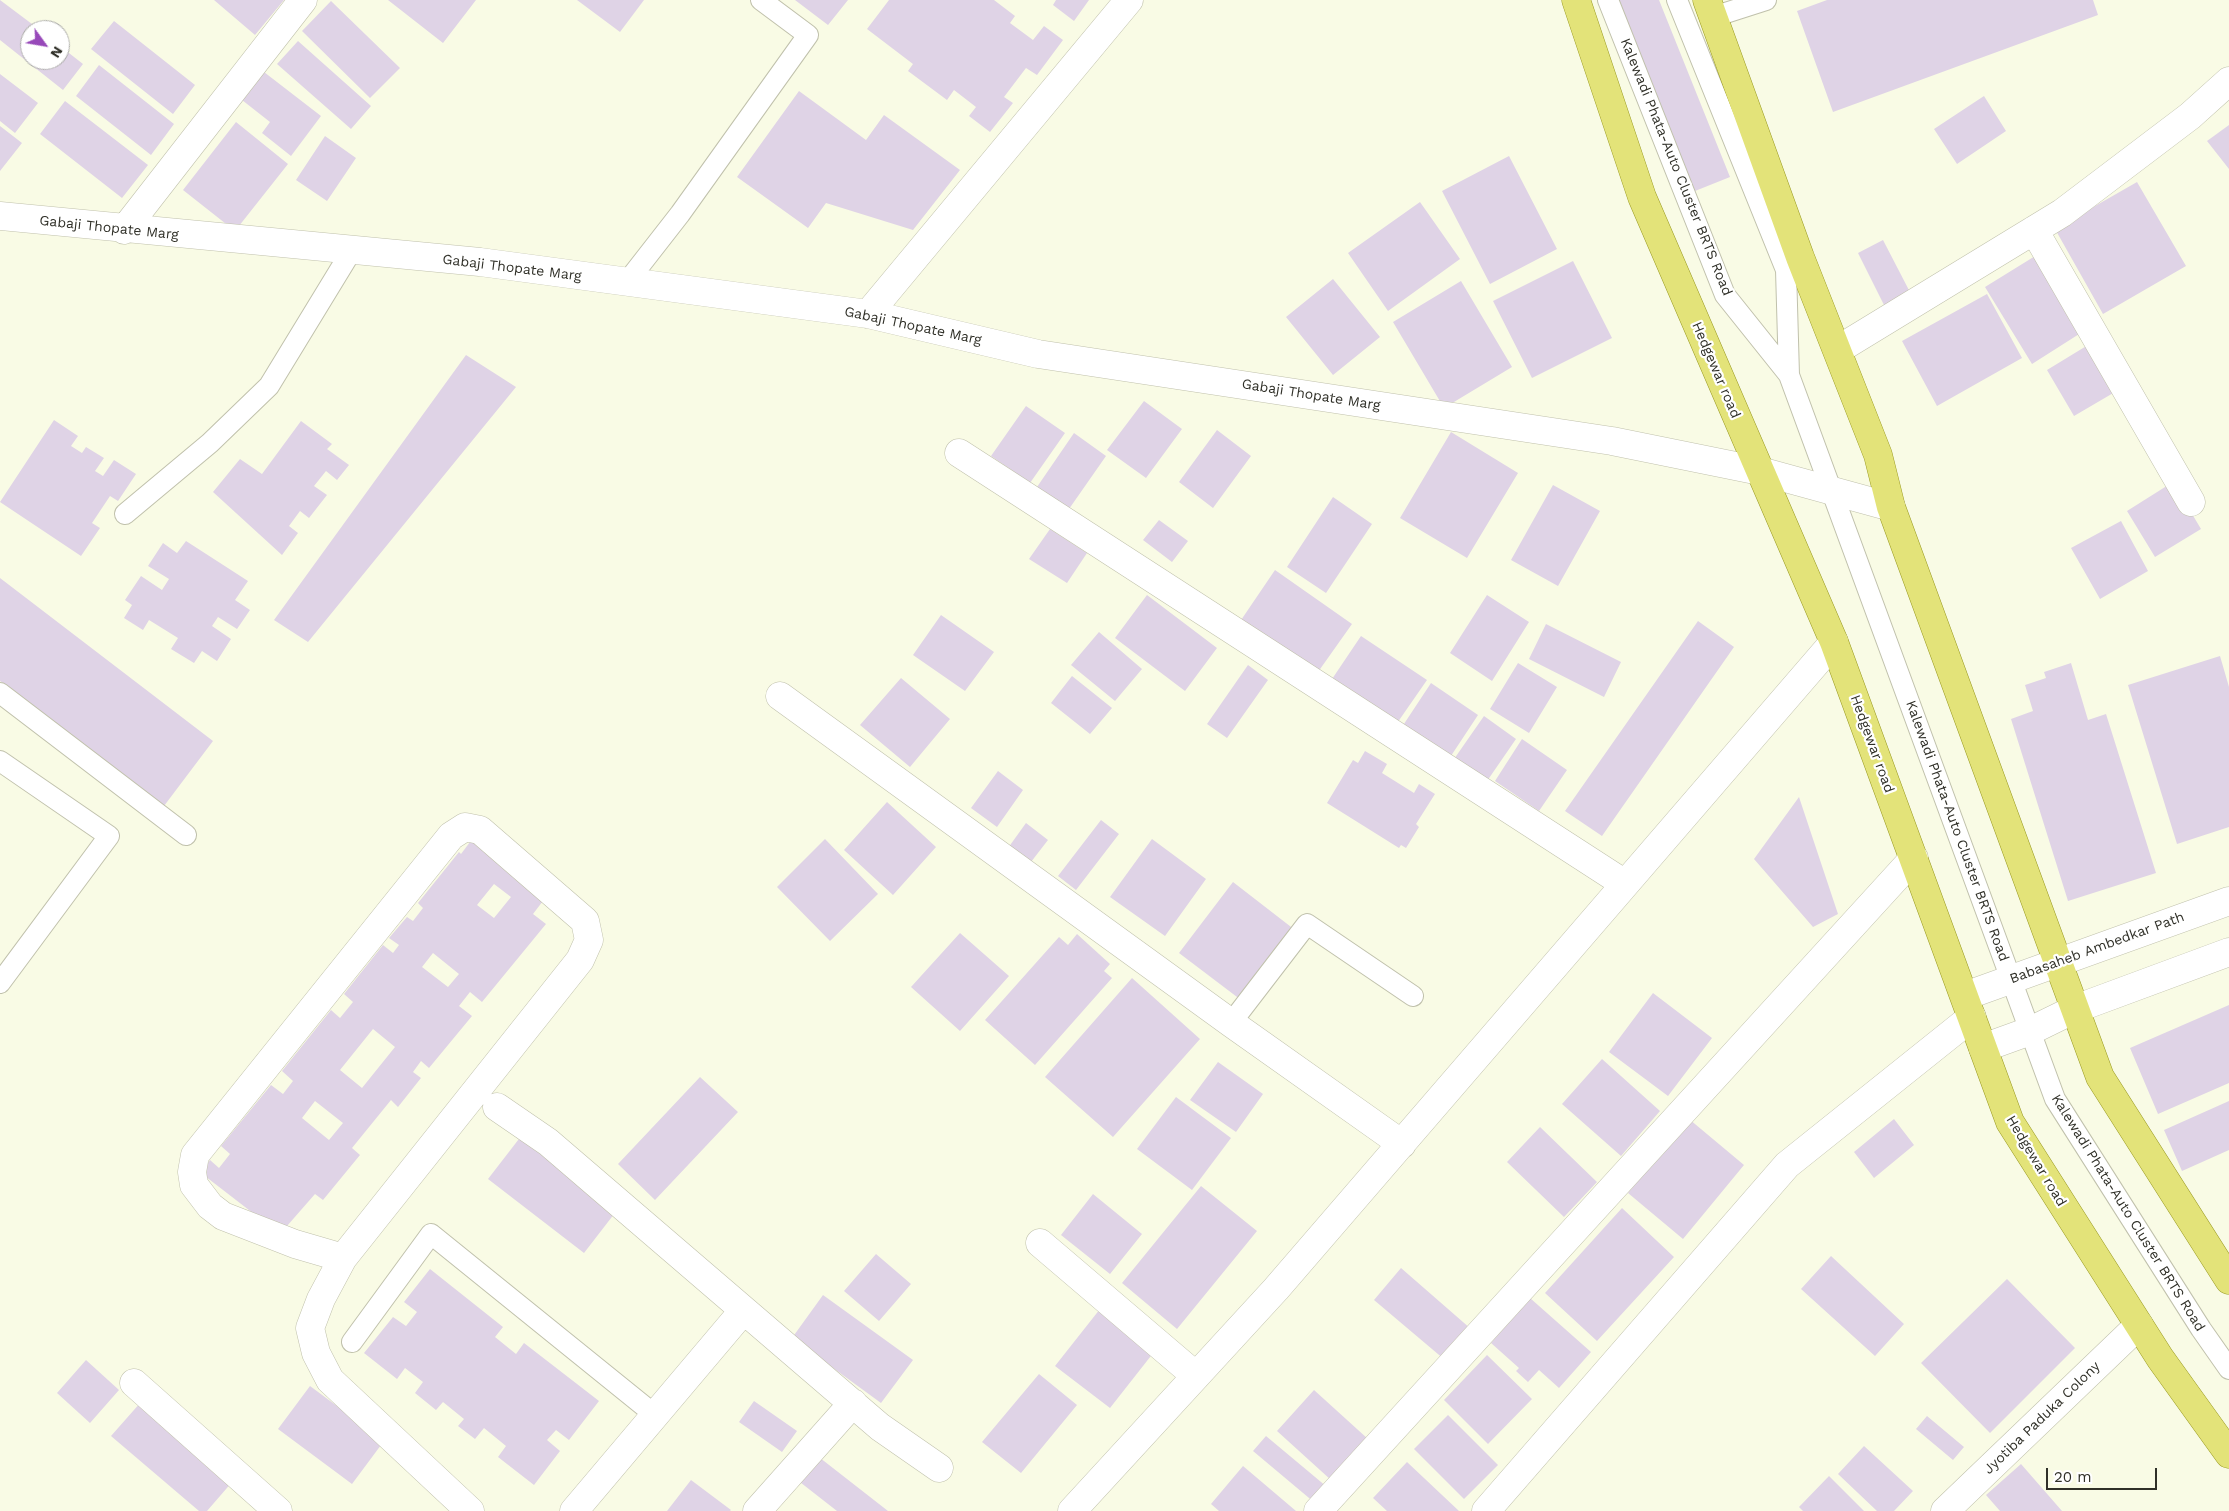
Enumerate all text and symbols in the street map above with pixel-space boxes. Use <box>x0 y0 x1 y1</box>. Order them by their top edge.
north arrow <box>20 20 70 70</box>
street label: Kalewadi Phata-Auto Cluster BRTS Road <box>1616 36 1736 298</box>
text: N <box>47 44 66 61</box>
street label: Gabaji Thopate Marg <box>39 212 179 244</box>
street label: Gabaji Thopate Marg <box>442 251 582 285</box>
street label: Gabaji Thopate Marg <box>843 303 983 349</box>
street label: Hedgewar road <box>1688 319 1744 421</box>
street label: Gabaji Thopate Marg <box>1241 376 1381 414</box>
street label: Hedgewar road <box>1847 693 1897 795</box>
street label: Kalewadi Phata-Auto Cluster BRTS Road <box>1902 698 2012 964</box>
street label: Babasaheb Ambedkar Path <box>2007 909 2187 987</box>
street label: Kalewadi Phata-Auto Cluster BRTS Road <box>2048 1091 2208 1335</box>
street label: Hedgewar road <box>2002 1113 2070 1209</box>
street label: Jyotiba Paduka Colony <box>1980 1358 2104 1478</box>
scale bar <box>2049 1458 2160 1490</box>
text: 20 m <box>2054 1468 2092 1486</box>

